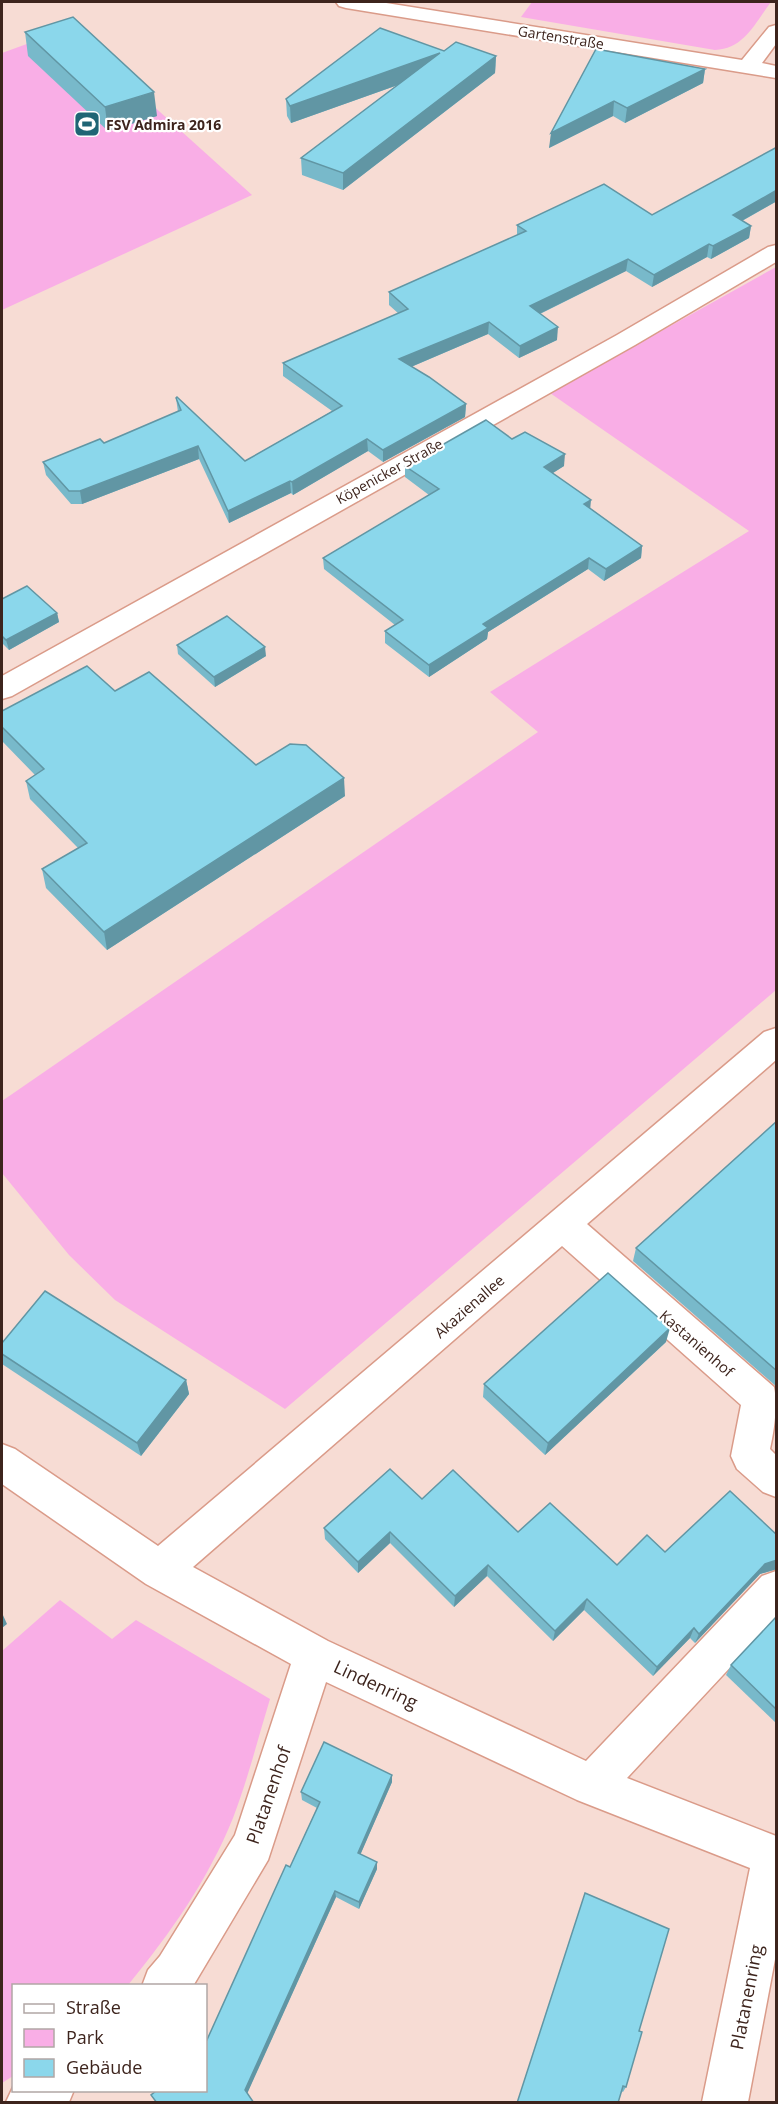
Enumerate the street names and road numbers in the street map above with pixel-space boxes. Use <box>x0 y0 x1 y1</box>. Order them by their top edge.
street label: Gartenstraße <box>517 21 606 53</box>
street label: Köpenicker Straße <box>332 434 446 508</box>
street label: Akazienallee <box>430 1270 508 1342</box>
street label: Kastanienhof <box>656 1305 739 1381</box>
street label: Lindenring <box>330 1654 422 1714</box>
street label: Platanenhof <box>240 1742 296 1847</box>
street label: Platanenring <box>724 1942 768 2052</box>

